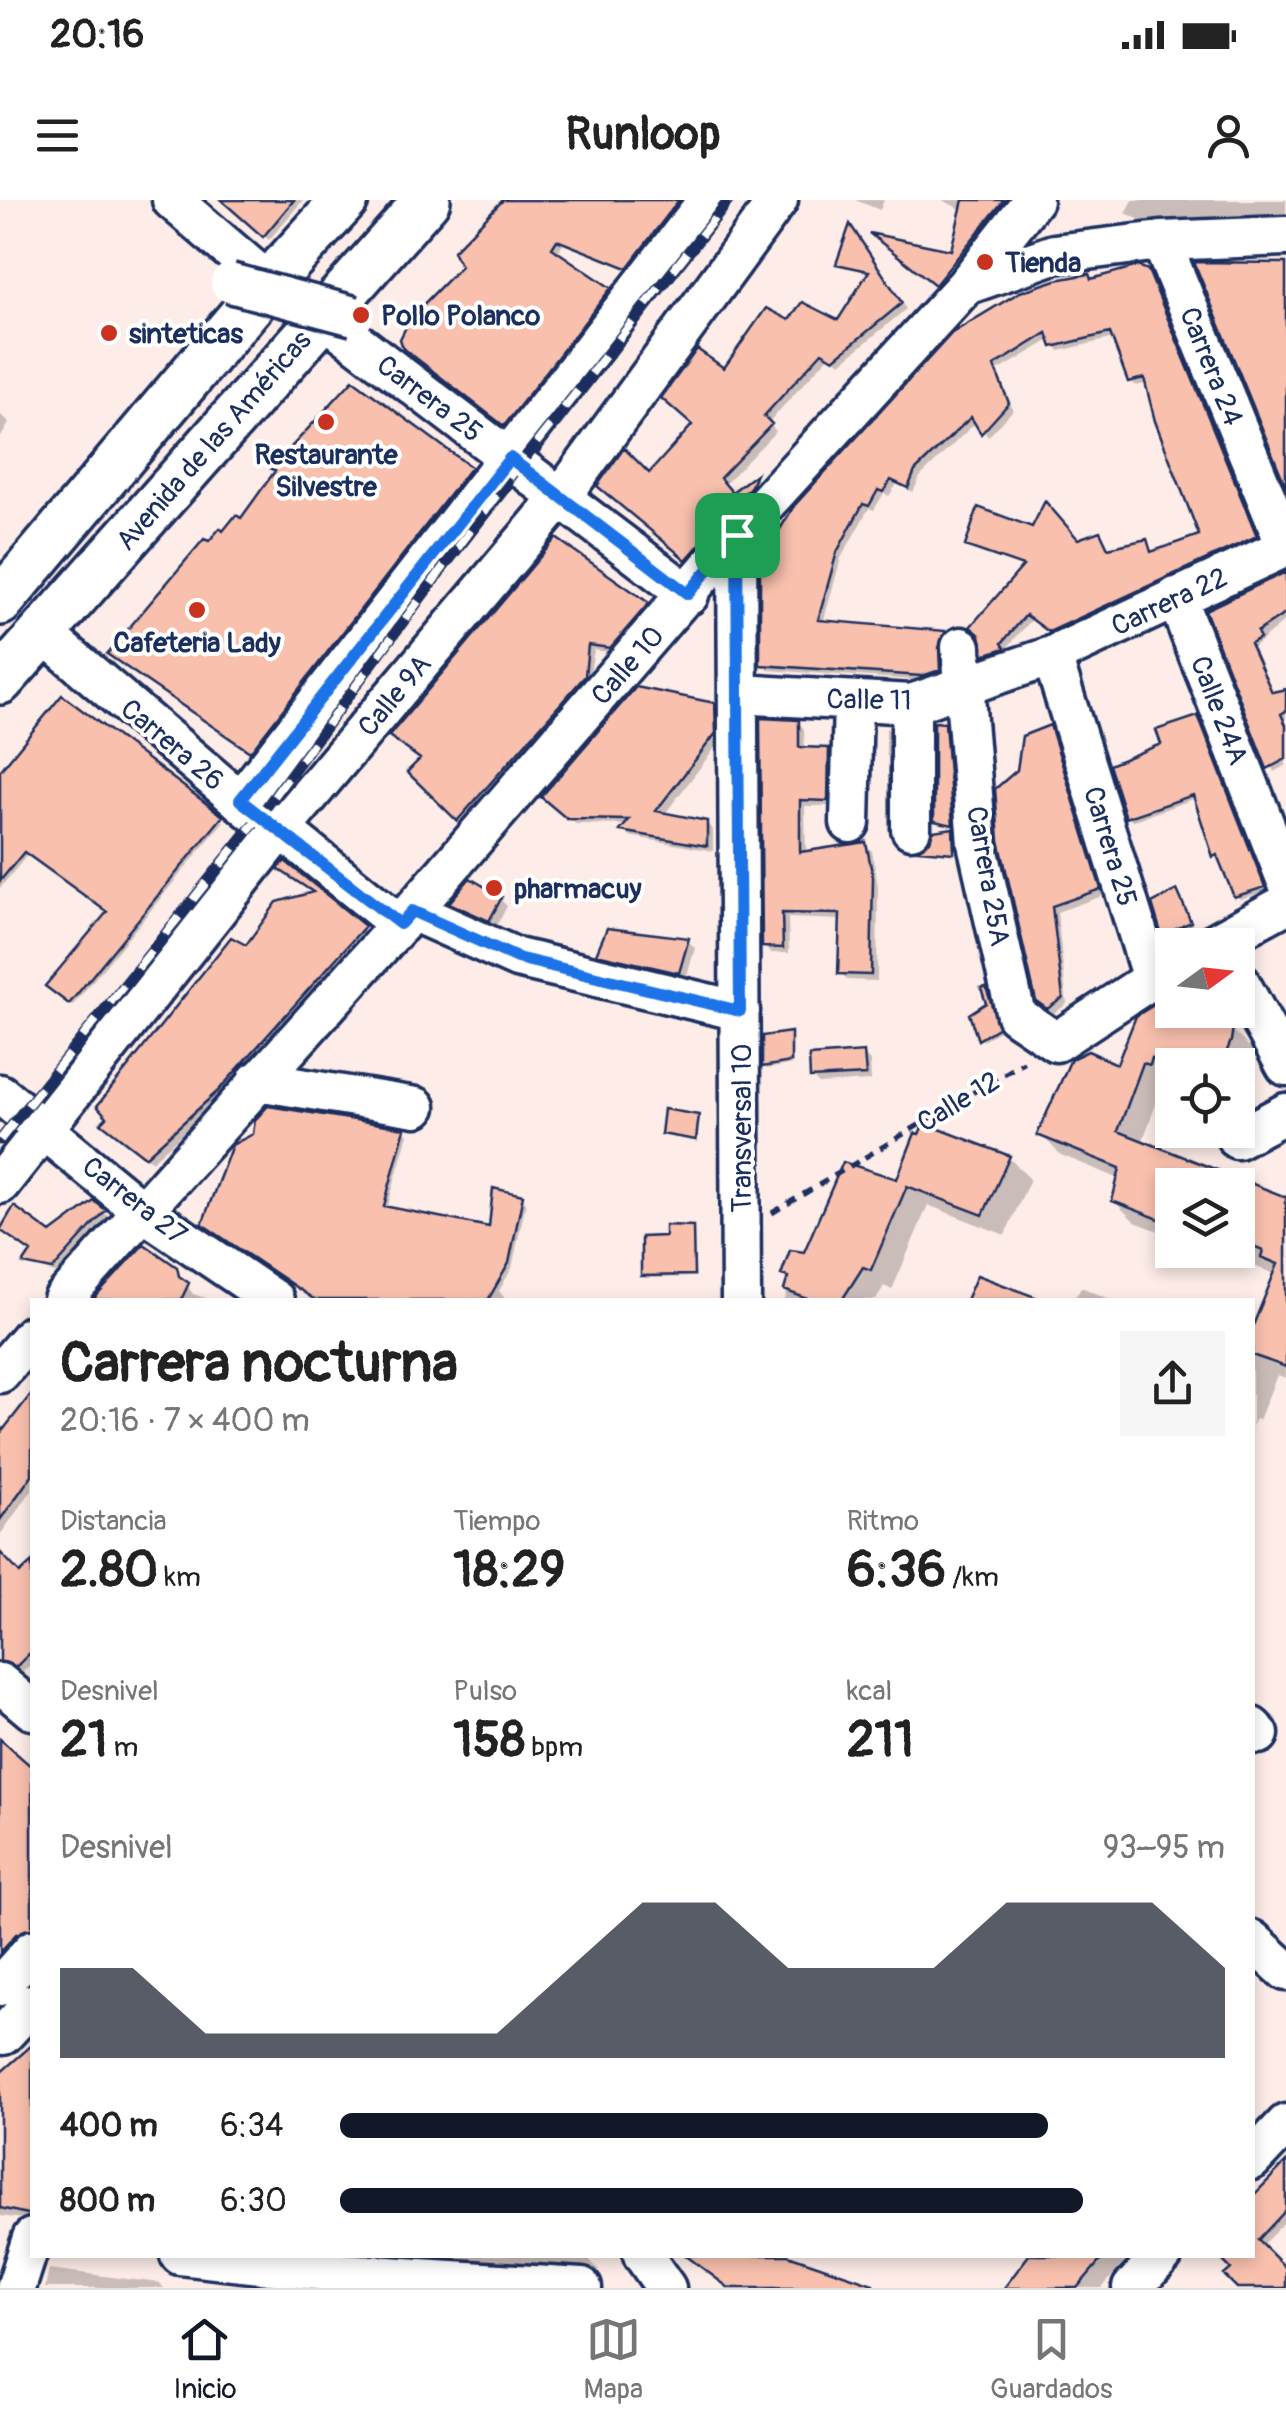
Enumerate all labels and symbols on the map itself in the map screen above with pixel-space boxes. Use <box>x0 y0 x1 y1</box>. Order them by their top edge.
place label: Tienda <box>1004 246 1081 281</box>
marker: Tienda <box>974 251 996 273</box>
place label: Pollo Polanco <box>381 299 540 334</box>
street label: Carrera 24 <box>1171 302 1250 431</box>
marker: Pollo Polanco <box>350 304 372 326</box>
place label: sinteticas <box>129 317 243 352</box>
marker: sinteticas <box>98 322 120 344</box>
street label: Avenida de las Américas <box>109 323 320 558</box>
street label: Carrera 25 <box>369 348 489 450</box>
marker: Restaurante Silvestre <box>315 411 337 433</box>
place label: Restaurante Silvestre <box>254 438 399 505</box>
pin <box>695 493 780 578</box>
street label: Carrera 22 <box>1106 560 1233 644</box>
marker: Cafeteria Lady <box>186 599 208 621</box>
street label: Calle 10 <box>584 619 672 713</box>
place label: Cafeteria Lady <box>113 626 281 661</box>
street label: Calle 9A <box>351 648 439 744</box>
street label: Calle 24A <box>1182 651 1255 770</box>
street label: Calle 11 <box>826 682 912 719</box>
street label: Carrera 26 <box>113 692 231 799</box>
street label: Carrera 25 <box>1075 782 1144 911</box>
street label: Carrera 25A <box>958 803 1017 949</box>
place label: pharmacuy <box>514 872 642 907</box>
marker: pharmacuy <box>483 877 505 899</box>
north arrow <box>1155 928 1255 1028</box>
street label: Transversal 10 <box>725 1043 760 1213</box>
street label: Calle 12 <box>911 1064 1006 1140</box>
street label: Carrera 27 <box>75 1149 193 1253</box>

